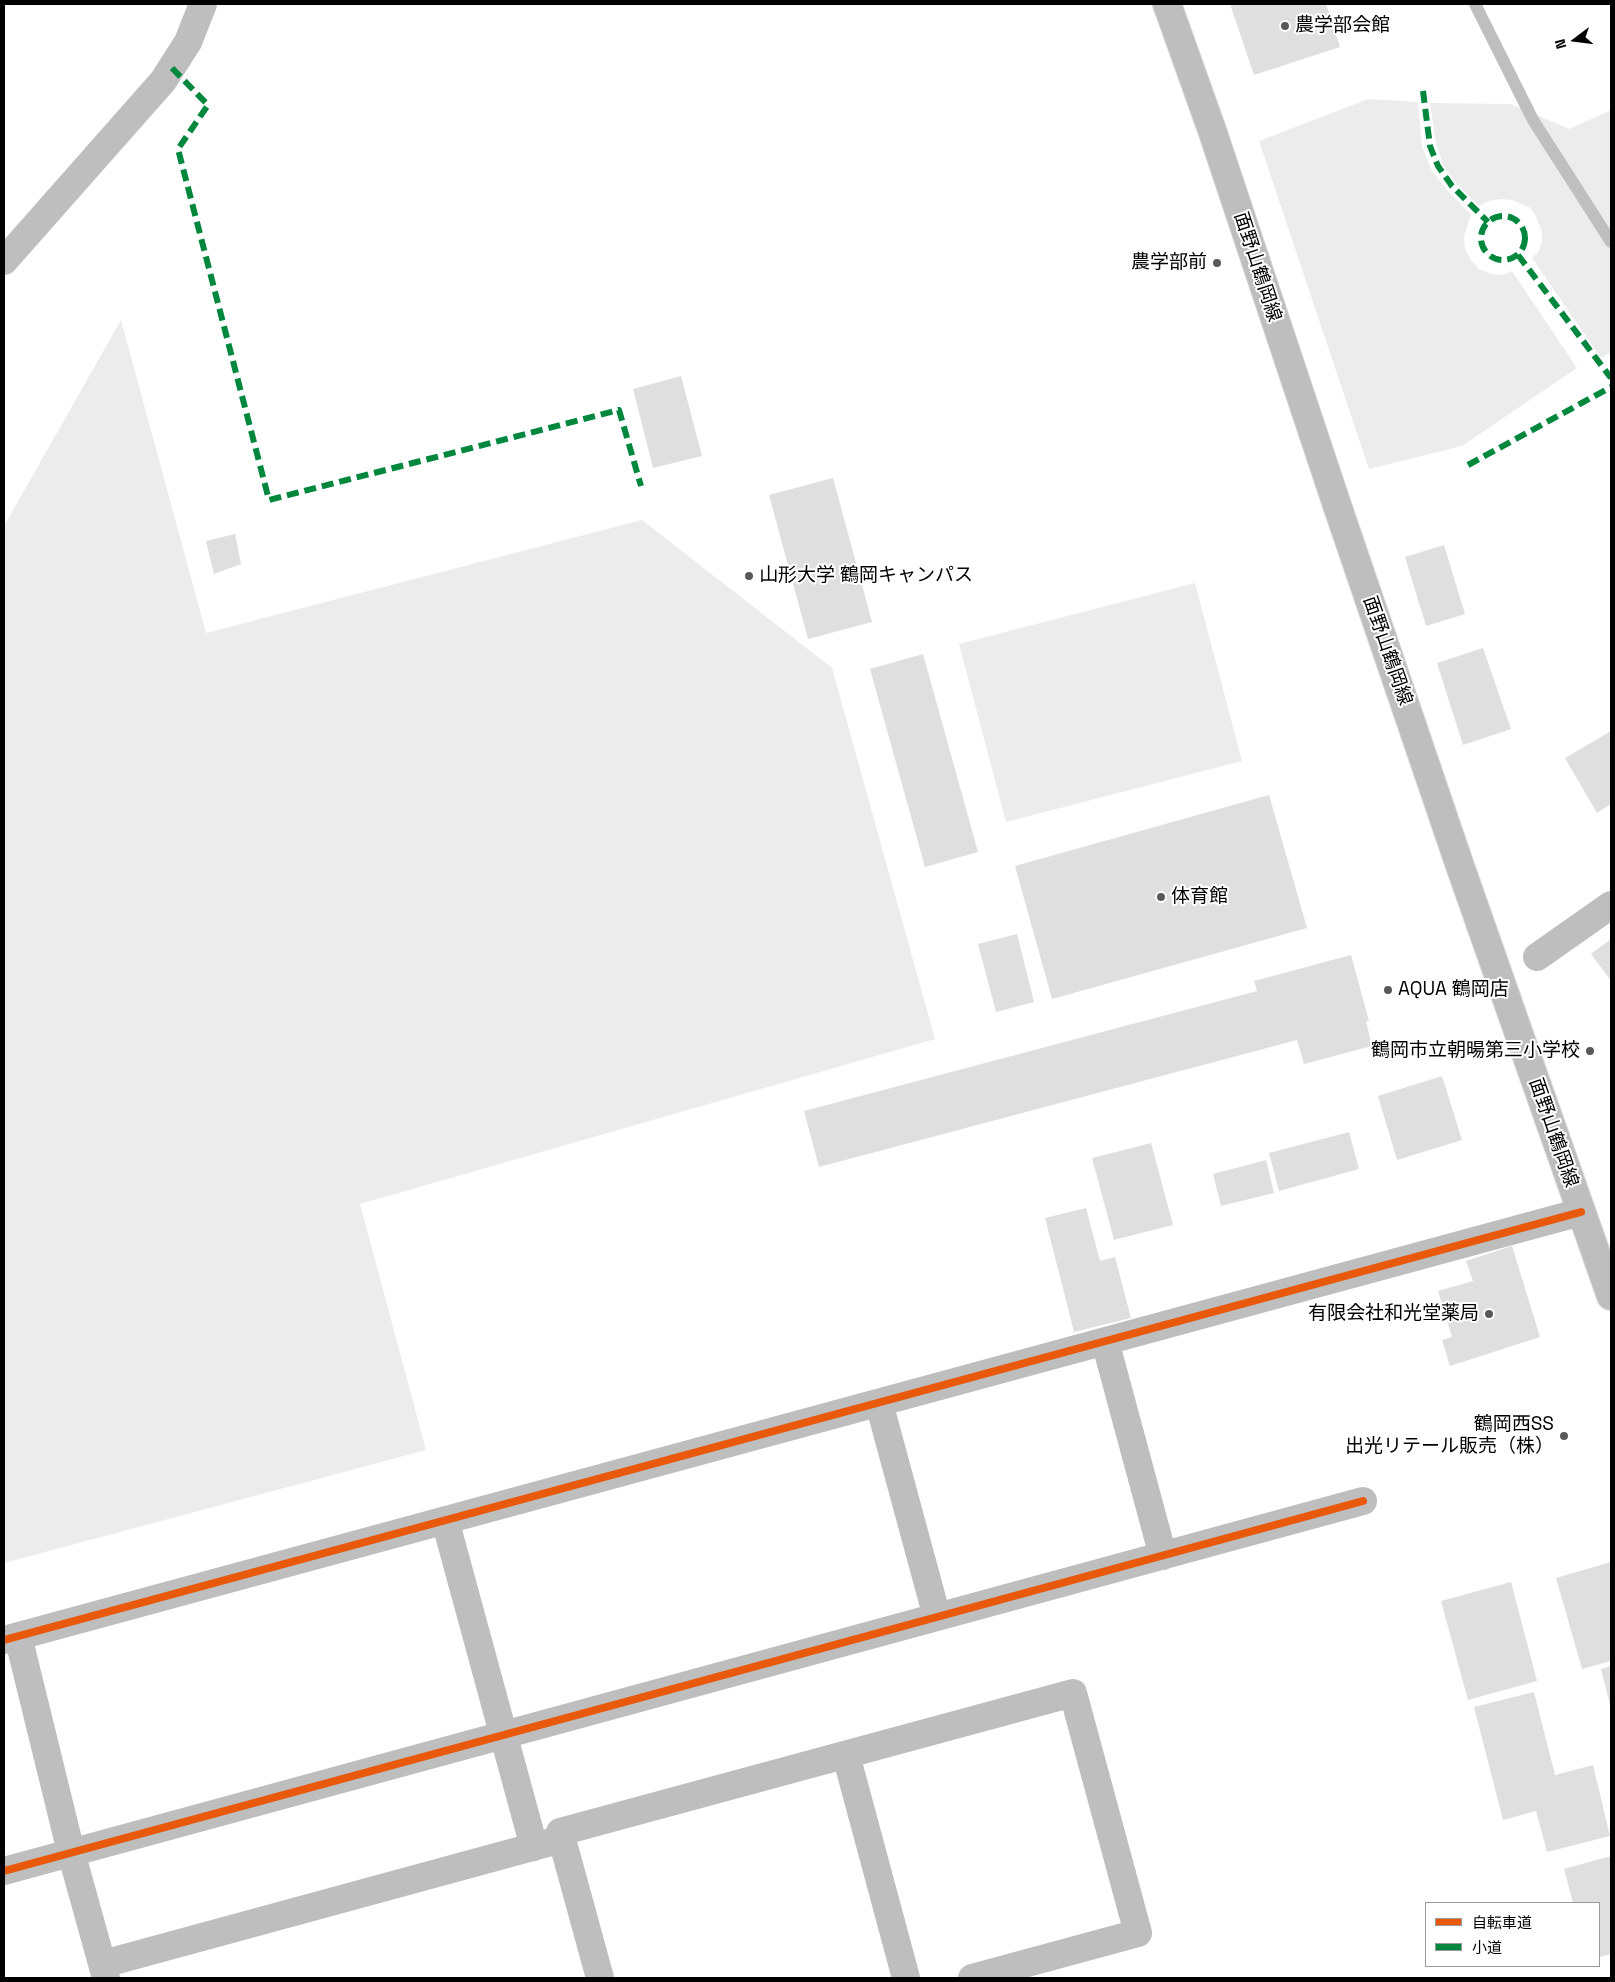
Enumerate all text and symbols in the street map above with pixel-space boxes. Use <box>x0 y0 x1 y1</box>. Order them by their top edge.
place label: 農学部会館 <box>1295 15 1390 37</box>
north arrow <box>1550 15 1600 65</box>
marker: 農学部会館 <box>1279 20 1291 32</box>
text: N <box>1551 37 1570 51</box>
street label: 面野山鶴岡線 <box>1229 209 1285 325</box>
place label: 農学部前 <box>1131 252 1207 274</box>
marker: 農学部前 <box>1211 257 1223 269</box>
place label: 山形大学 鶴岡キャンパス <box>759 565 973 587</box>
marker: 山形大学 鶴岡キャンパス <box>743 570 755 582</box>
street label: 面野山鶴岡線 <box>1358 593 1416 709</box>
place label: 体育館 <box>1171 886 1228 908</box>
marker: 体育館 <box>1155 891 1167 903</box>
place label: AQUA 鶴岡店 <box>1398 979 1509 1001</box>
marker: AQUA 鶴岡店 <box>1382 984 1394 996</box>
place label: 鶴岡市立朝暘第三小学校 <box>1371 1040 1580 1062</box>
marker: 鶴岡市立朝暘第三小学校 <box>1584 1045 1596 1057</box>
street label: 面野山鶴岡線 <box>1524 1075 1582 1191</box>
place label: 有限会社和光堂薬局 <box>1308 1303 1479 1325</box>
marker: 有限会社和光堂薬局 <box>1483 1308 1495 1320</box>
place label: 鶴岡西SS 出光リテール販売（株） <box>1345 1414 1554 1458</box>
marker: 鶴岡西SS 出光リテール販売（株） <box>1558 1430 1570 1442</box>
legend <box>1425 1902 1600 1967</box>
text: 自転車道 <box>1472 1913 1532 1932</box>
text: 小道 <box>1472 1938 1502 1957</box>

